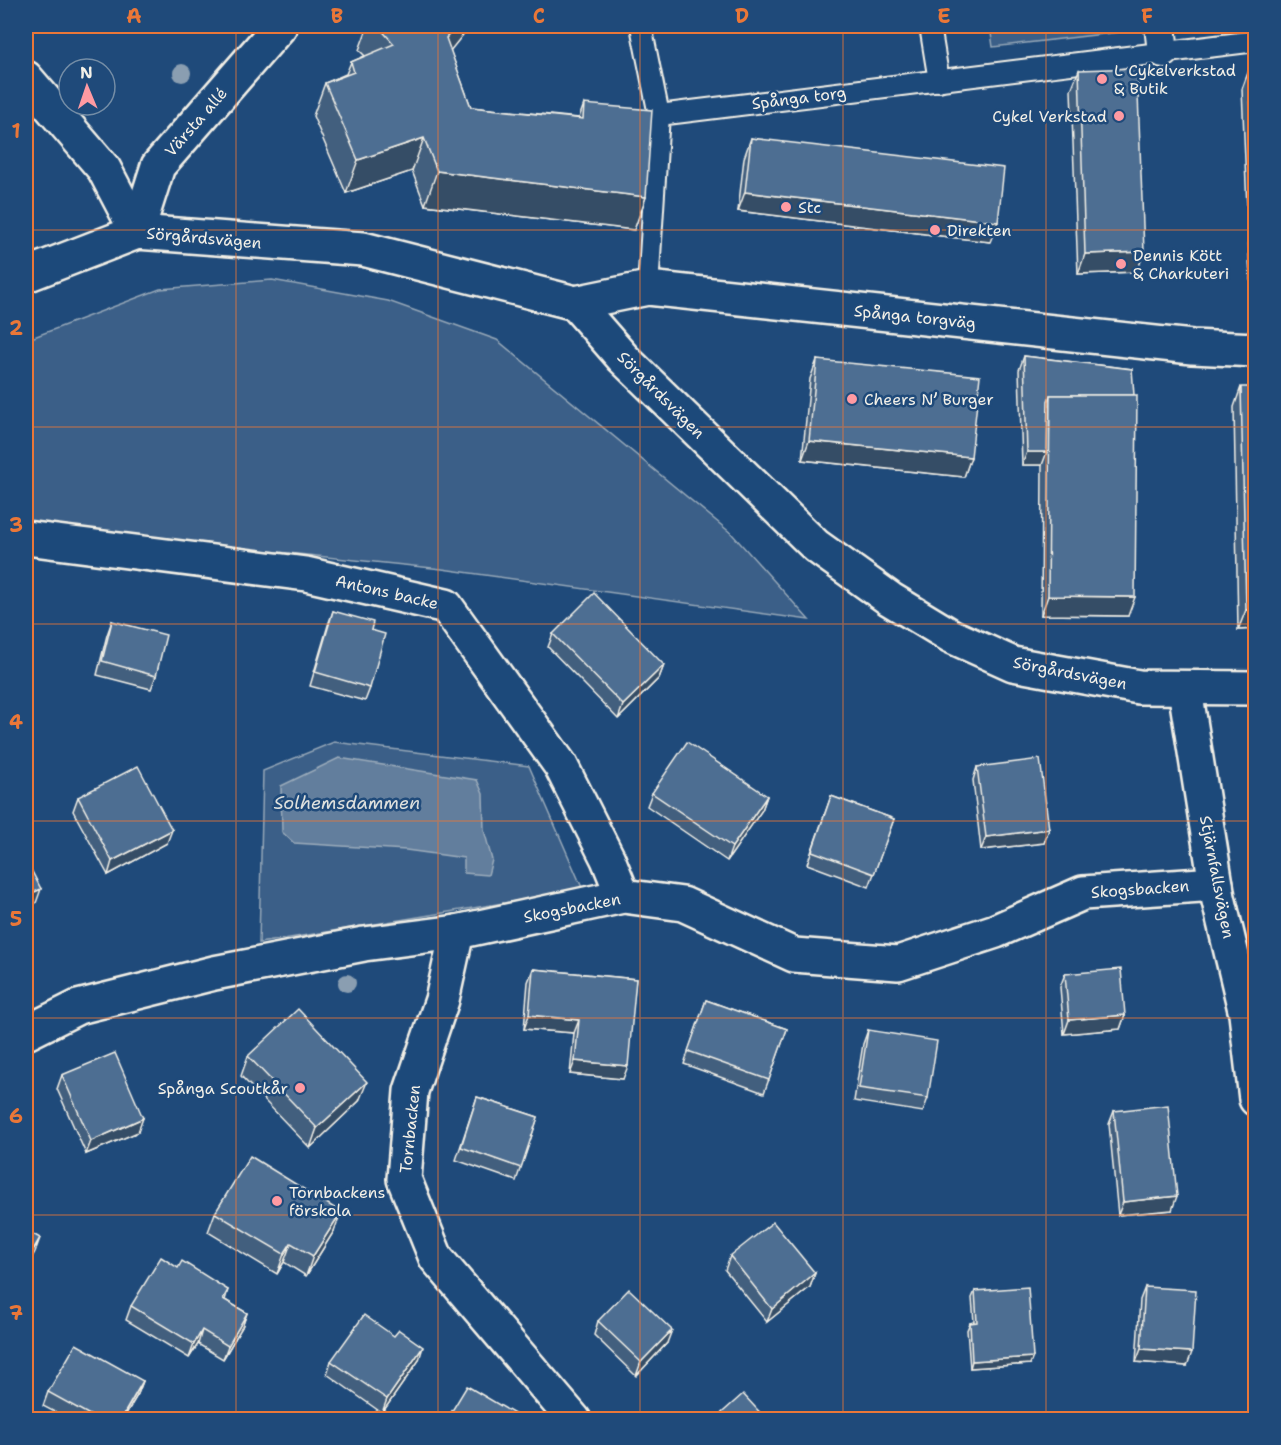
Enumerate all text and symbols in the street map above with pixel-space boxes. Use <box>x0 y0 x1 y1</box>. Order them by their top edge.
text: A <box>126 3 142 29</box>
text: B <box>331 3 343 29</box>
text: C <box>533 3 545 29</box>
text: D <box>735 3 749 29</box>
text: E <box>937 3 951 29</box>
text: F <box>1141 3 1153 29</box>
north arrow <box>57 57 117 117</box>
place label: L Cykelverkstad & Butik <box>1114 60 1236 99</box>
text: N <box>80 62 93 83</box>
marker: L Cykelverkstad & Butik <box>1095 72 1109 86</box>
street label: Spånga torg <box>751 82 848 114</box>
street label: Värsta allé <box>160 83 232 161</box>
place label: Cykel Verkstad <box>992 106 1107 127</box>
marker: Cykel Verkstad <box>1112 109 1126 123</box>
text: 1 <box>11 118 21 144</box>
place label: Stc <box>798 197 821 218</box>
marker: Stc <box>779 200 793 214</box>
place label: Direkten <box>947 220 1012 241</box>
street label: Sörgårdsvägen <box>145 223 263 254</box>
marker: Direkten <box>928 223 942 237</box>
place label: Dennis Kött & Charkuteri <box>1133 245 1229 284</box>
marker: Dennis Kött & Charkuteri <box>1114 257 1128 271</box>
street label: Spånga torgväg <box>853 300 977 334</box>
text: 2 <box>9 315 23 341</box>
street label: Sörgårdsvägen <box>613 347 709 443</box>
place label: Cheers N’ Burger <box>864 389 994 410</box>
marker: Cheers N’ Burger <box>845 392 859 406</box>
text: 3 <box>9 512 23 538</box>
street label: Antons backe <box>333 570 441 614</box>
street label: Sörgårdsvägen <box>1011 652 1129 694</box>
text: 4 <box>9 709 23 735</box>
water label: Solhemsdammen <box>274 791 420 815</box>
street label: Stjärnfallsvägen <box>1195 814 1239 940</box>
street label: Skogsbacken <box>1090 875 1190 903</box>
street label: Skogsbacken <box>522 888 623 928</box>
text: 5 <box>10 906 22 932</box>
place label: Spånga Scoutkår <box>158 1078 288 1099</box>
marker: Spånga Scoutkår <box>293 1081 307 1095</box>
street label: Tornbacken <box>395 1084 425 1174</box>
text: 6 <box>9 1103 23 1129</box>
place label: Tornbackens förskola <box>289 1182 385 1221</box>
marker: Tornbackens förskola <box>270 1194 284 1208</box>
text: 7 <box>9 1300 23 1326</box>

